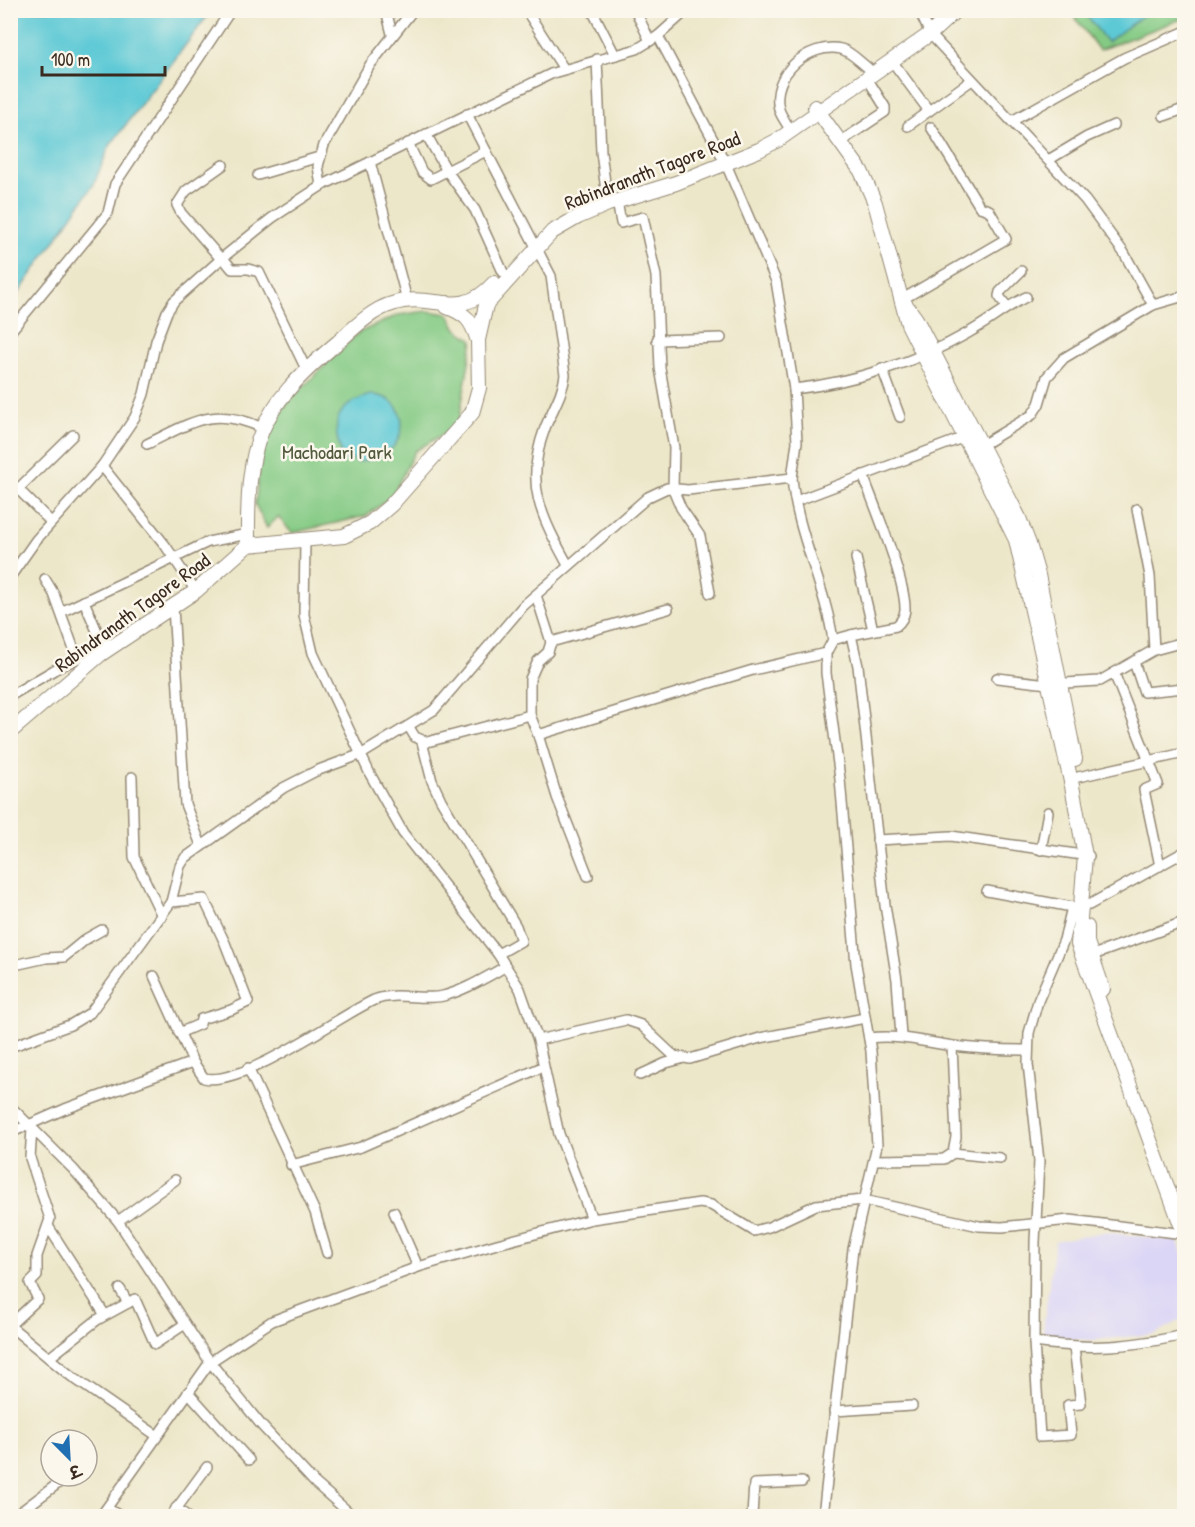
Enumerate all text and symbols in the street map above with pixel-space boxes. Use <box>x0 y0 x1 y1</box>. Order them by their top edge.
scale bar <box>42 39 165 77</box>
text: 100 m <box>51 47 90 72</box>
street label: Rabindranath Tagore Road <box>560 124 744 216</box>
park label: Machodari Park <box>282 438 392 465</box>
street label: Rabindranath Tagore Road <box>49 546 215 678</box>
north arrow <box>39 1428 99 1488</box>
text: उ <box>65 1459 86 1484</box>

